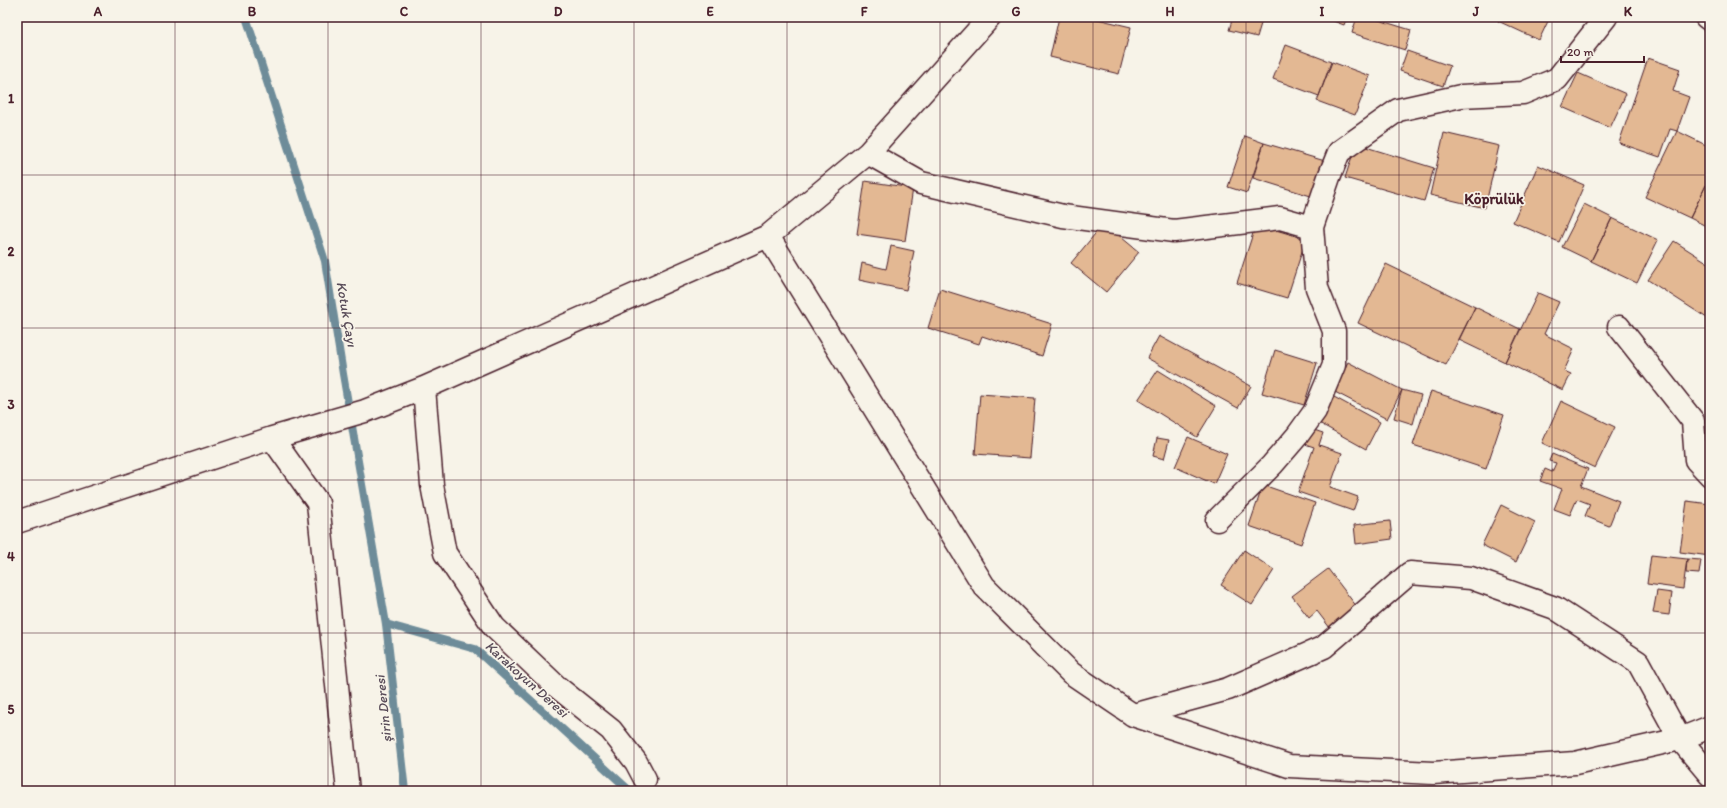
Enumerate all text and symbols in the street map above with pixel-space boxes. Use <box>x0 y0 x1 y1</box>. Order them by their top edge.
text: A <box>93 4 103 19</box>
text: B <box>248 4 257 19</box>
text: C <box>400 4 409 19</box>
text: D <box>554 4 563 19</box>
text: E <box>706 4 714 19</box>
text: F <box>861 4 868 19</box>
text: G <box>1012 4 1021 19</box>
text: H <box>1166 4 1175 19</box>
text: I <box>1320 4 1325 19</box>
text: J <box>1472 4 1480 19</box>
text: K <box>1624 4 1633 19</box>
scale bar <box>1561 38 1644 64</box>
text: 20 m <box>1567 45 1594 59</box>
text: 1 <box>8 91 14 106</box>
district label: Köprülük <box>1464 190 1524 209</box>
text: 2 <box>8 244 15 259</box>
water label: Kotuk Çayı <box>332 280 361 349</box>
text: 3 <box>7 397 15 412</box>
text: 4 <box>7 549 15 564</box>
water label: Karakoyun Deresi <box>482 638 573 722</box>
water label: şirin Deresi <box>371 673 395 743</box>
text: 5 <box>8 702 15 717</box>

